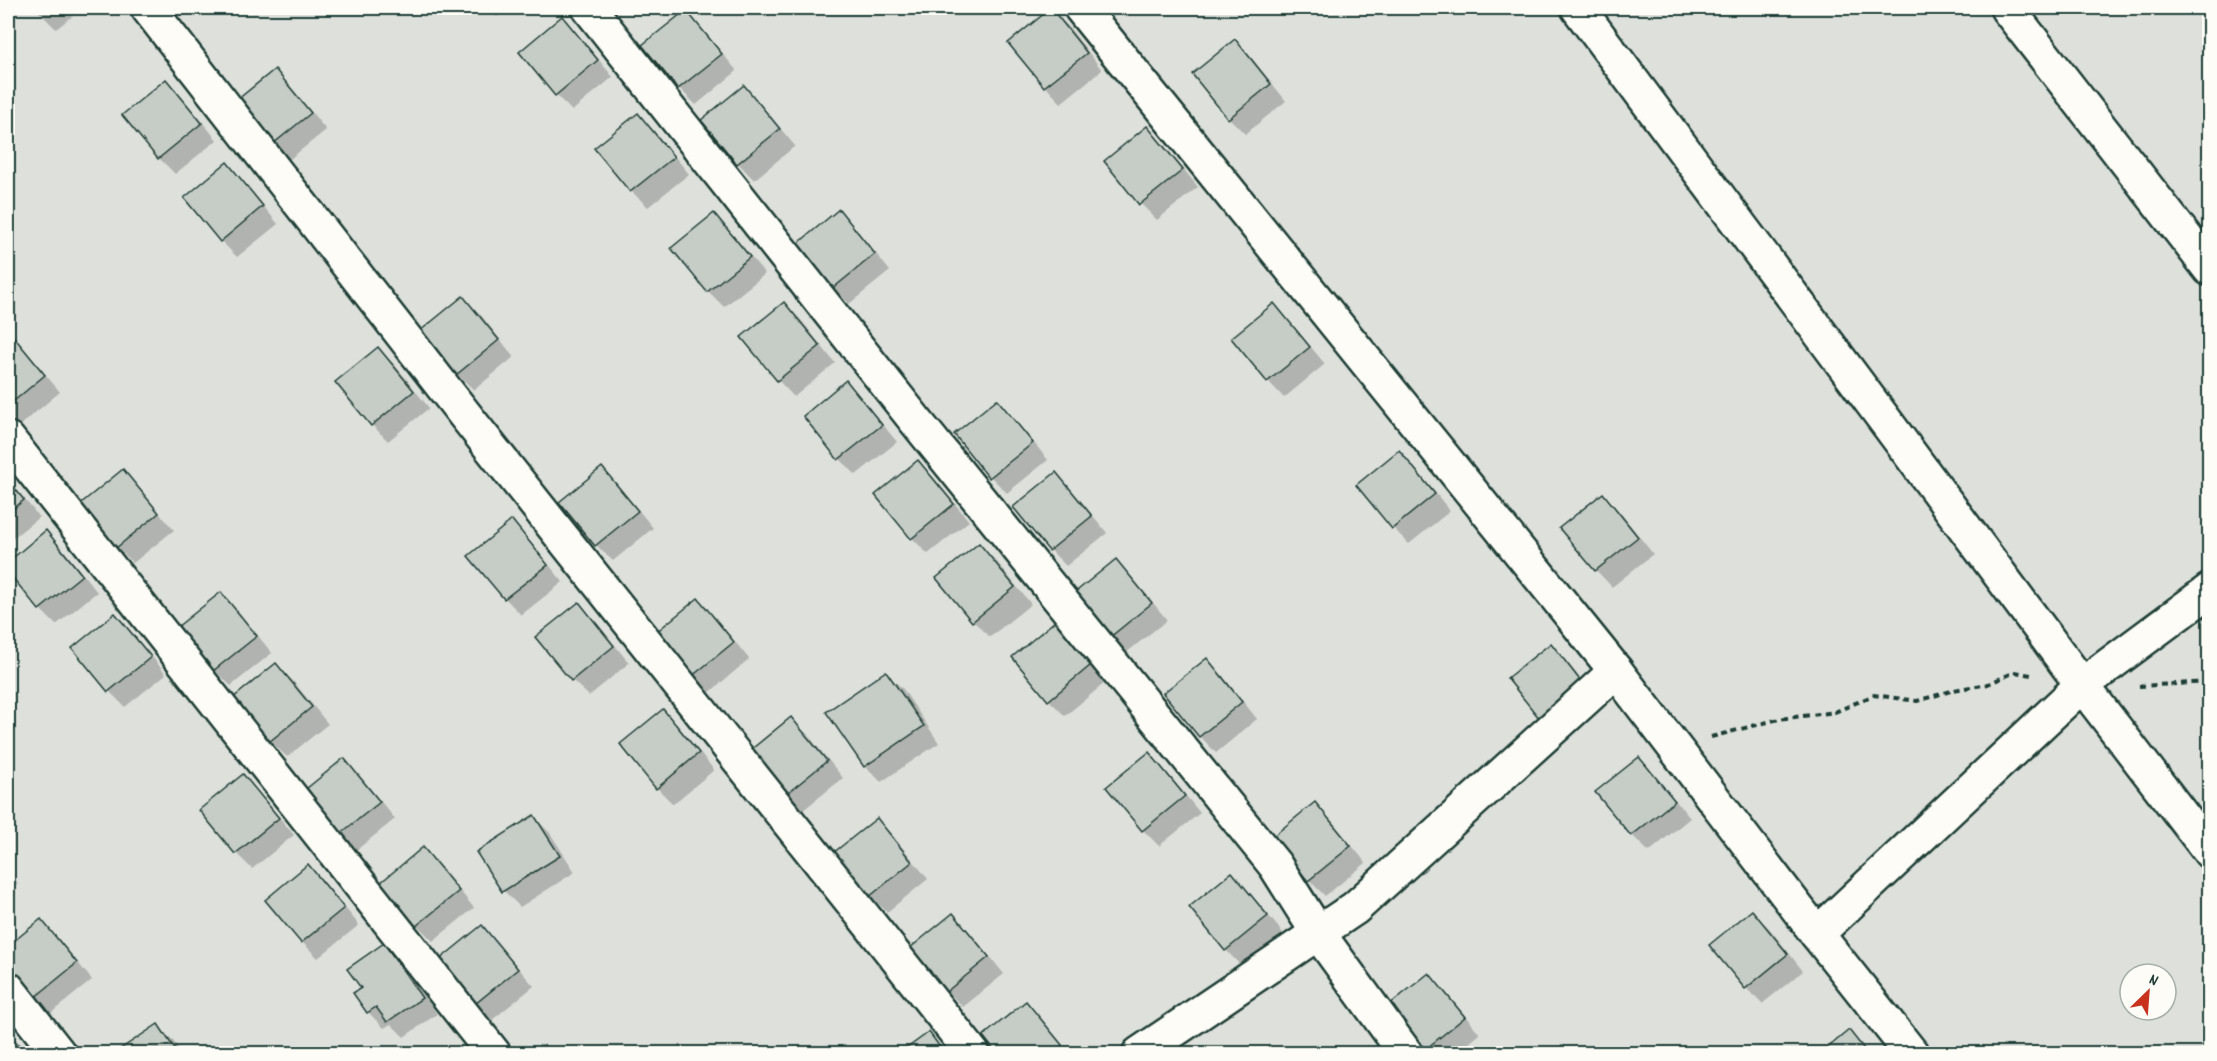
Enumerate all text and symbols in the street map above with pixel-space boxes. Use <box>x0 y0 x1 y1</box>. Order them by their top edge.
north arrow <box>2118 962 2178 1022</box>
text: N <box>2145 969 2162 993</box>

